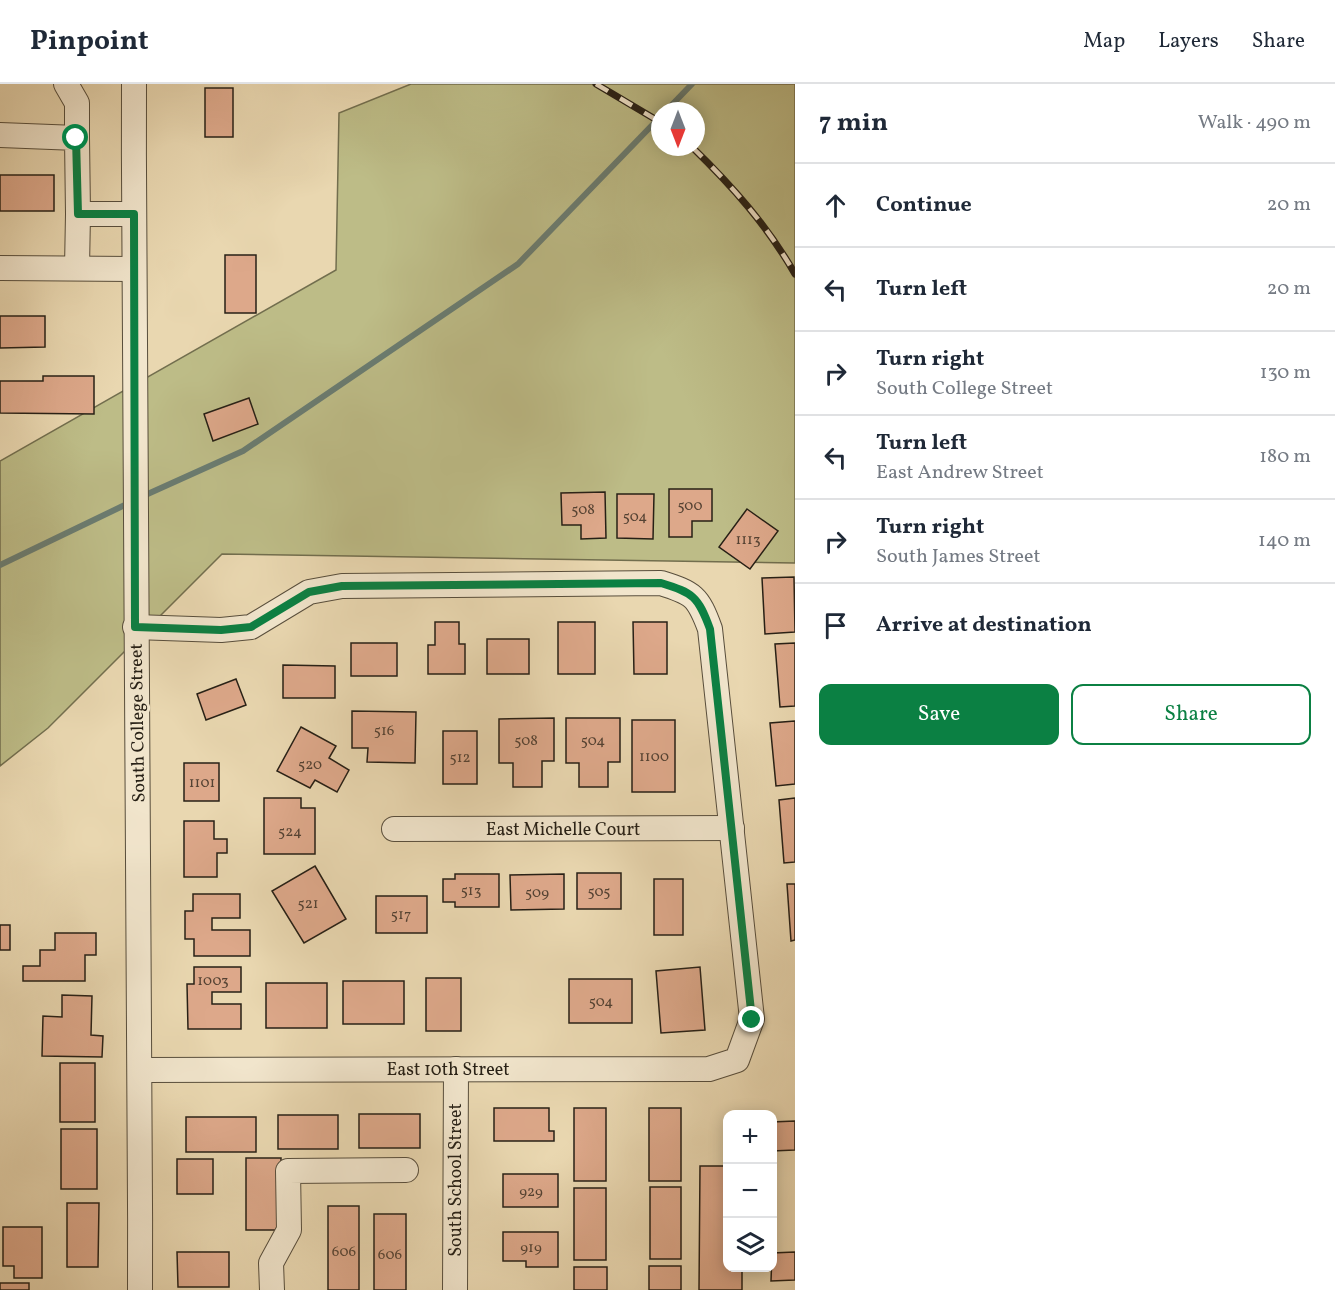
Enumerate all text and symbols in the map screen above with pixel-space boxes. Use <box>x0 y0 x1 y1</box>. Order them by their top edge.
text: Pinpoint <box>30 22 148 61</box>
text: Map <box>1083 27 1125 56</box>
text: Layers <box>1158 27 1219 56</box>
text: Share <box>1252 27 1305 56</box>
north arrow <box>651 102 705 156</box>
text: 7 min <box>819 105 888 141</box>
text: Walk · 490 m <box>1198 109 1311 137</box>
route start <box>62 124 88 150</box>
icon: ahead <box>819 189 852 222</box>
text: Continue <box>876 190 972 221</box>
text: 20 m <box>1267 191 1311 219</box>
icon: left <box>819 273 852 306</box>
text: Turn left <box>876 274 967 305</box>
text: 20 m <box>1267 275 1311 303</box>
text: Turn right <box>876 344 984 375</box>
icon: right <box>819 357 852 390</box>
text: 130 m <box>1260 359 1311 387</box>
text: South College Street <box>876 375 1053 403</box>
text: Turn left <box>876 428 967 459</box>
icon: left <box>819 441 852 474</box>
text: 180 m <box>1259 443 1311 471</box>
text: East Andrew Street <box>876 459 1044 487</box>
house number: 500 <box>677 496 703 517</box>
house number: 508 <box>571 500 595 521</box>
house number: 504 <box>623 507 647 528</box>
text: Turn right <box>876 512 984 543</box>
icon: right <box>819 525 852 558</box>
text: 140 m <box>1258 527 1311 555</box>
house number: 1113 <box>735 530 761 551</box>
text: South James Street <box>876 543 1041 571</box>
icon: arrive <box>819 609 852 642</box>
text: Arrive at destination <box>876 610 1092 641</box>
street label: South College Street <box>125 643 152 803</box>
button: Save <box>819 684 1059 745</box>
button: Share <box>1071 684 1311 745</box>
house number: 516 <box>374 721 394 742</box>
house number: 508 <box>514 731 538 752</box>
house number: 504 <box>581 731 605 752</box>
house number: 1100 <box>639 747 669 768</box>
house number: 512 <box>449 748 471 769</box>
house number: 520 <box>298 755 322 776</box>
house number: 1101 <box>189 773 215 794</box>
street label: East Michelle Court <box>486 818 640 843</box>
house number: 524 <box>278 822 302 843</box>
house number: 513 <box>461 881 481 902</box>
house number: 505 <box>588 882 611 903</box>
house number: 509 <box>525 883 549 904</box>
house number: 521 <box>297 894 319 915</box>
house number: 517 <box>391 905 411 926</box>
house number: 1003 <box>197 971 229 992</box>
house number: 504 <box>589 992 613 1013</box>
route end <box>738 1006 764 1032</box>
street label: East 10th Street <box>386 1058 510 1083</box>
street label: South School Street <box>444 1103 469 1257</box>
map controls <box>723 1110 777 1272</box>
button: + <box>723 1110 777 1164</box>
button: − <box>723 1164 777 1218</box>
house number: 929 <box>519 1182 543 1203</box>
button: layers <box>723 1218 777 1272</box>
house number: 919 <box>520 1238 542 1259</box>
house number: 606 <box>332 1242 356 1263</box>
house number: 606 <box>378 1245 402 1266</box>

